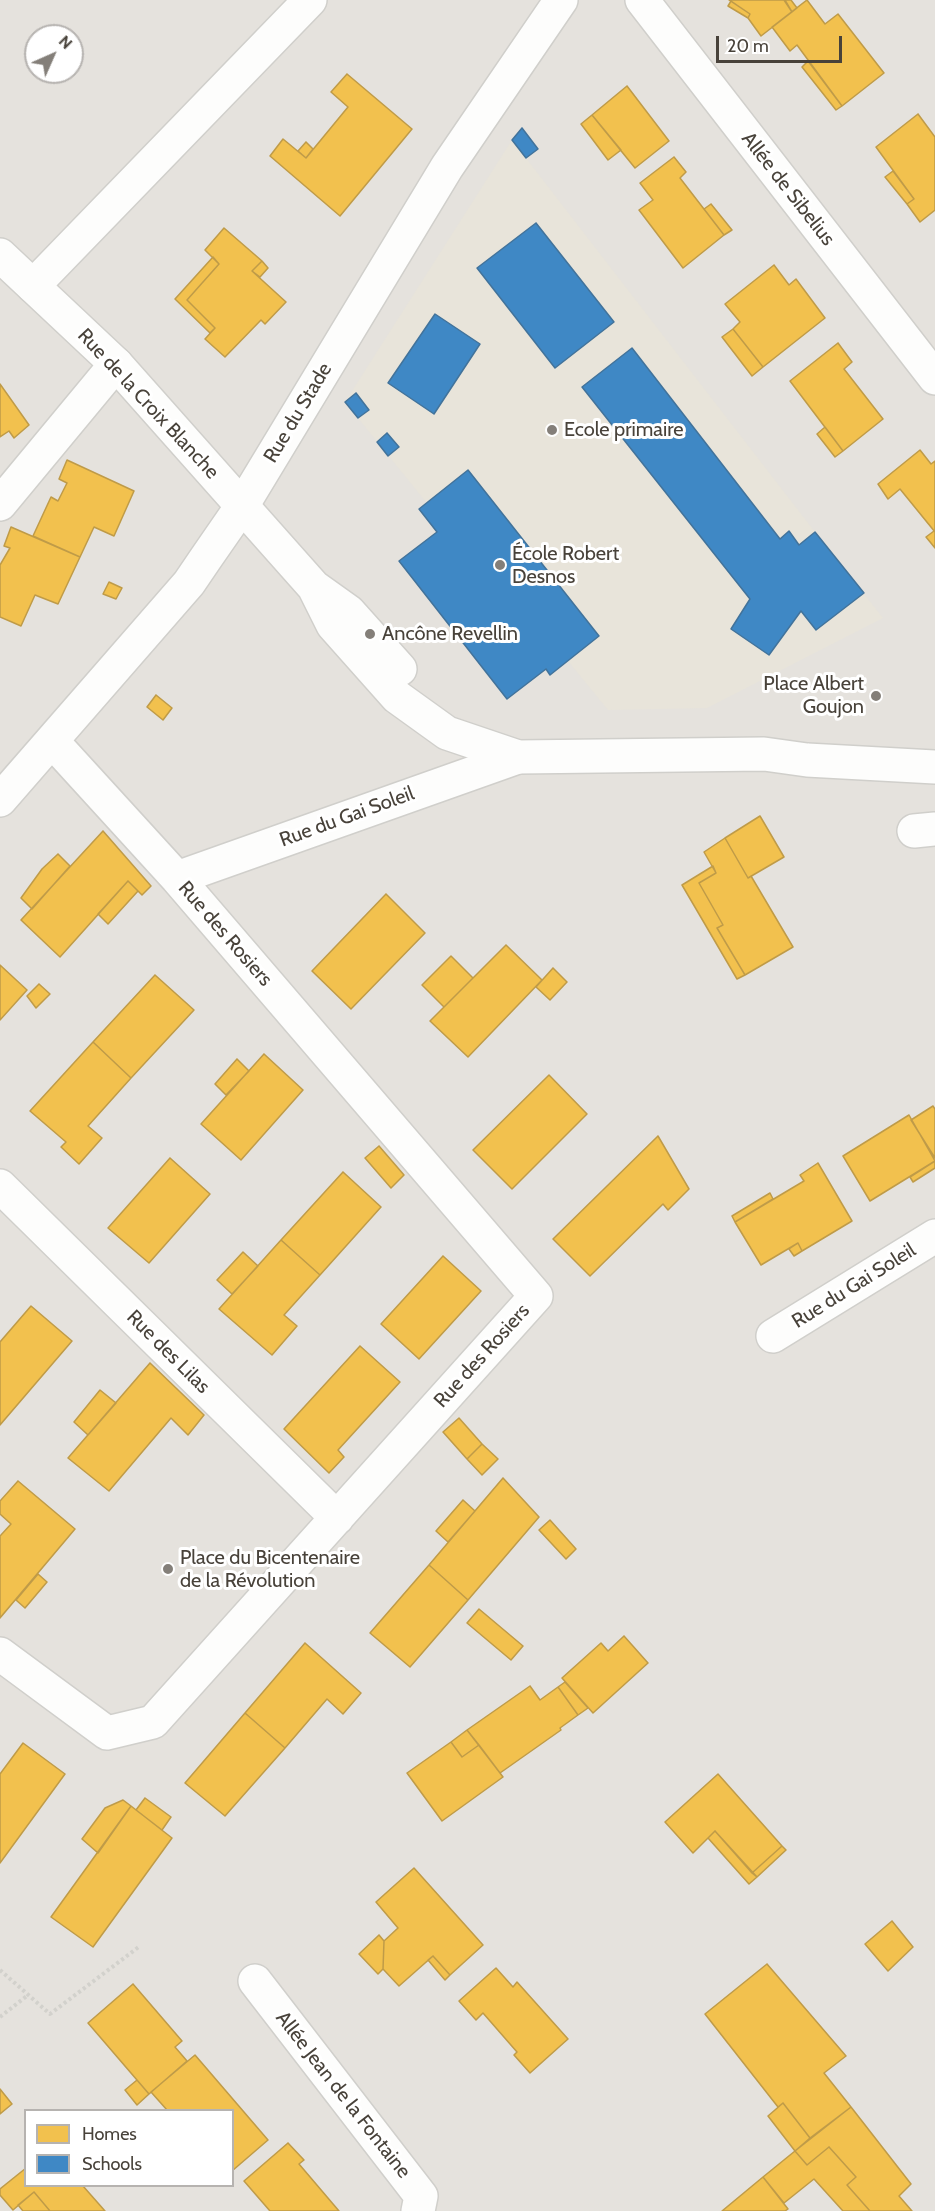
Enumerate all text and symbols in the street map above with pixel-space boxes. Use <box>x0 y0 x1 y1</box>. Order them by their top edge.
north arrow <box>24 24 84 84</box>
scale bar <box>719 24 845 62</box>
text: N <box>55 32 76 53</box>
text: 20 m <box>727 35 769 57</box>
street label: Allée de Sibelius <box>736 128 840 250</box>
street label: Rue de la Croix Blanche <box>72 324 224 484</box>
street label: Rue du Stade <box>259 359 337 467</box>
place label: Ecole primaire <box>564 418 683 442</box>
marker: Ecole primaire <box>545 423 559 437</box>
place label: École Robert Desnos <box>512 542 619 589</box>
marker: École Robert Desnos <box>493 558 507 572</box>
place label: Ancône Revellin <box>382 622 518 646</box>
marker: Ancône Revellin <box>363 627 377 641</box>
place label: Place Albert Goujon <box>763 672 864 719</box>
marker: Place Albert Goujon <box>869 689 883 703</box>
street label: Rue du Gai Soleil <box>276 782 418 852</box>
street label: Rue des Rosiers <box>173 877 277 991</box>
street label: Rue du Gai Soleil <box>788 1238 920 1334</box>
street label: Rue des Rosiers <box>429 1299 535 1413</box>
street label: Rue des Lilas <box>121 1305 215 1399</box>
place label: Place du Bicentenaire de la Révolution <box>180 1546 360 1593</box>
marker: Place du Bicentenaire de la Révolution <box>161 1562 175 1576</box>
street label: Allée Jean de la Fontaine <box>270 2007 416 2183</box>
legend <box>24 2109 234 2187</box>
text: Homes <box>82 2123 137 2145</box>
text: Schools <box>82 2153 142 2175</box>

